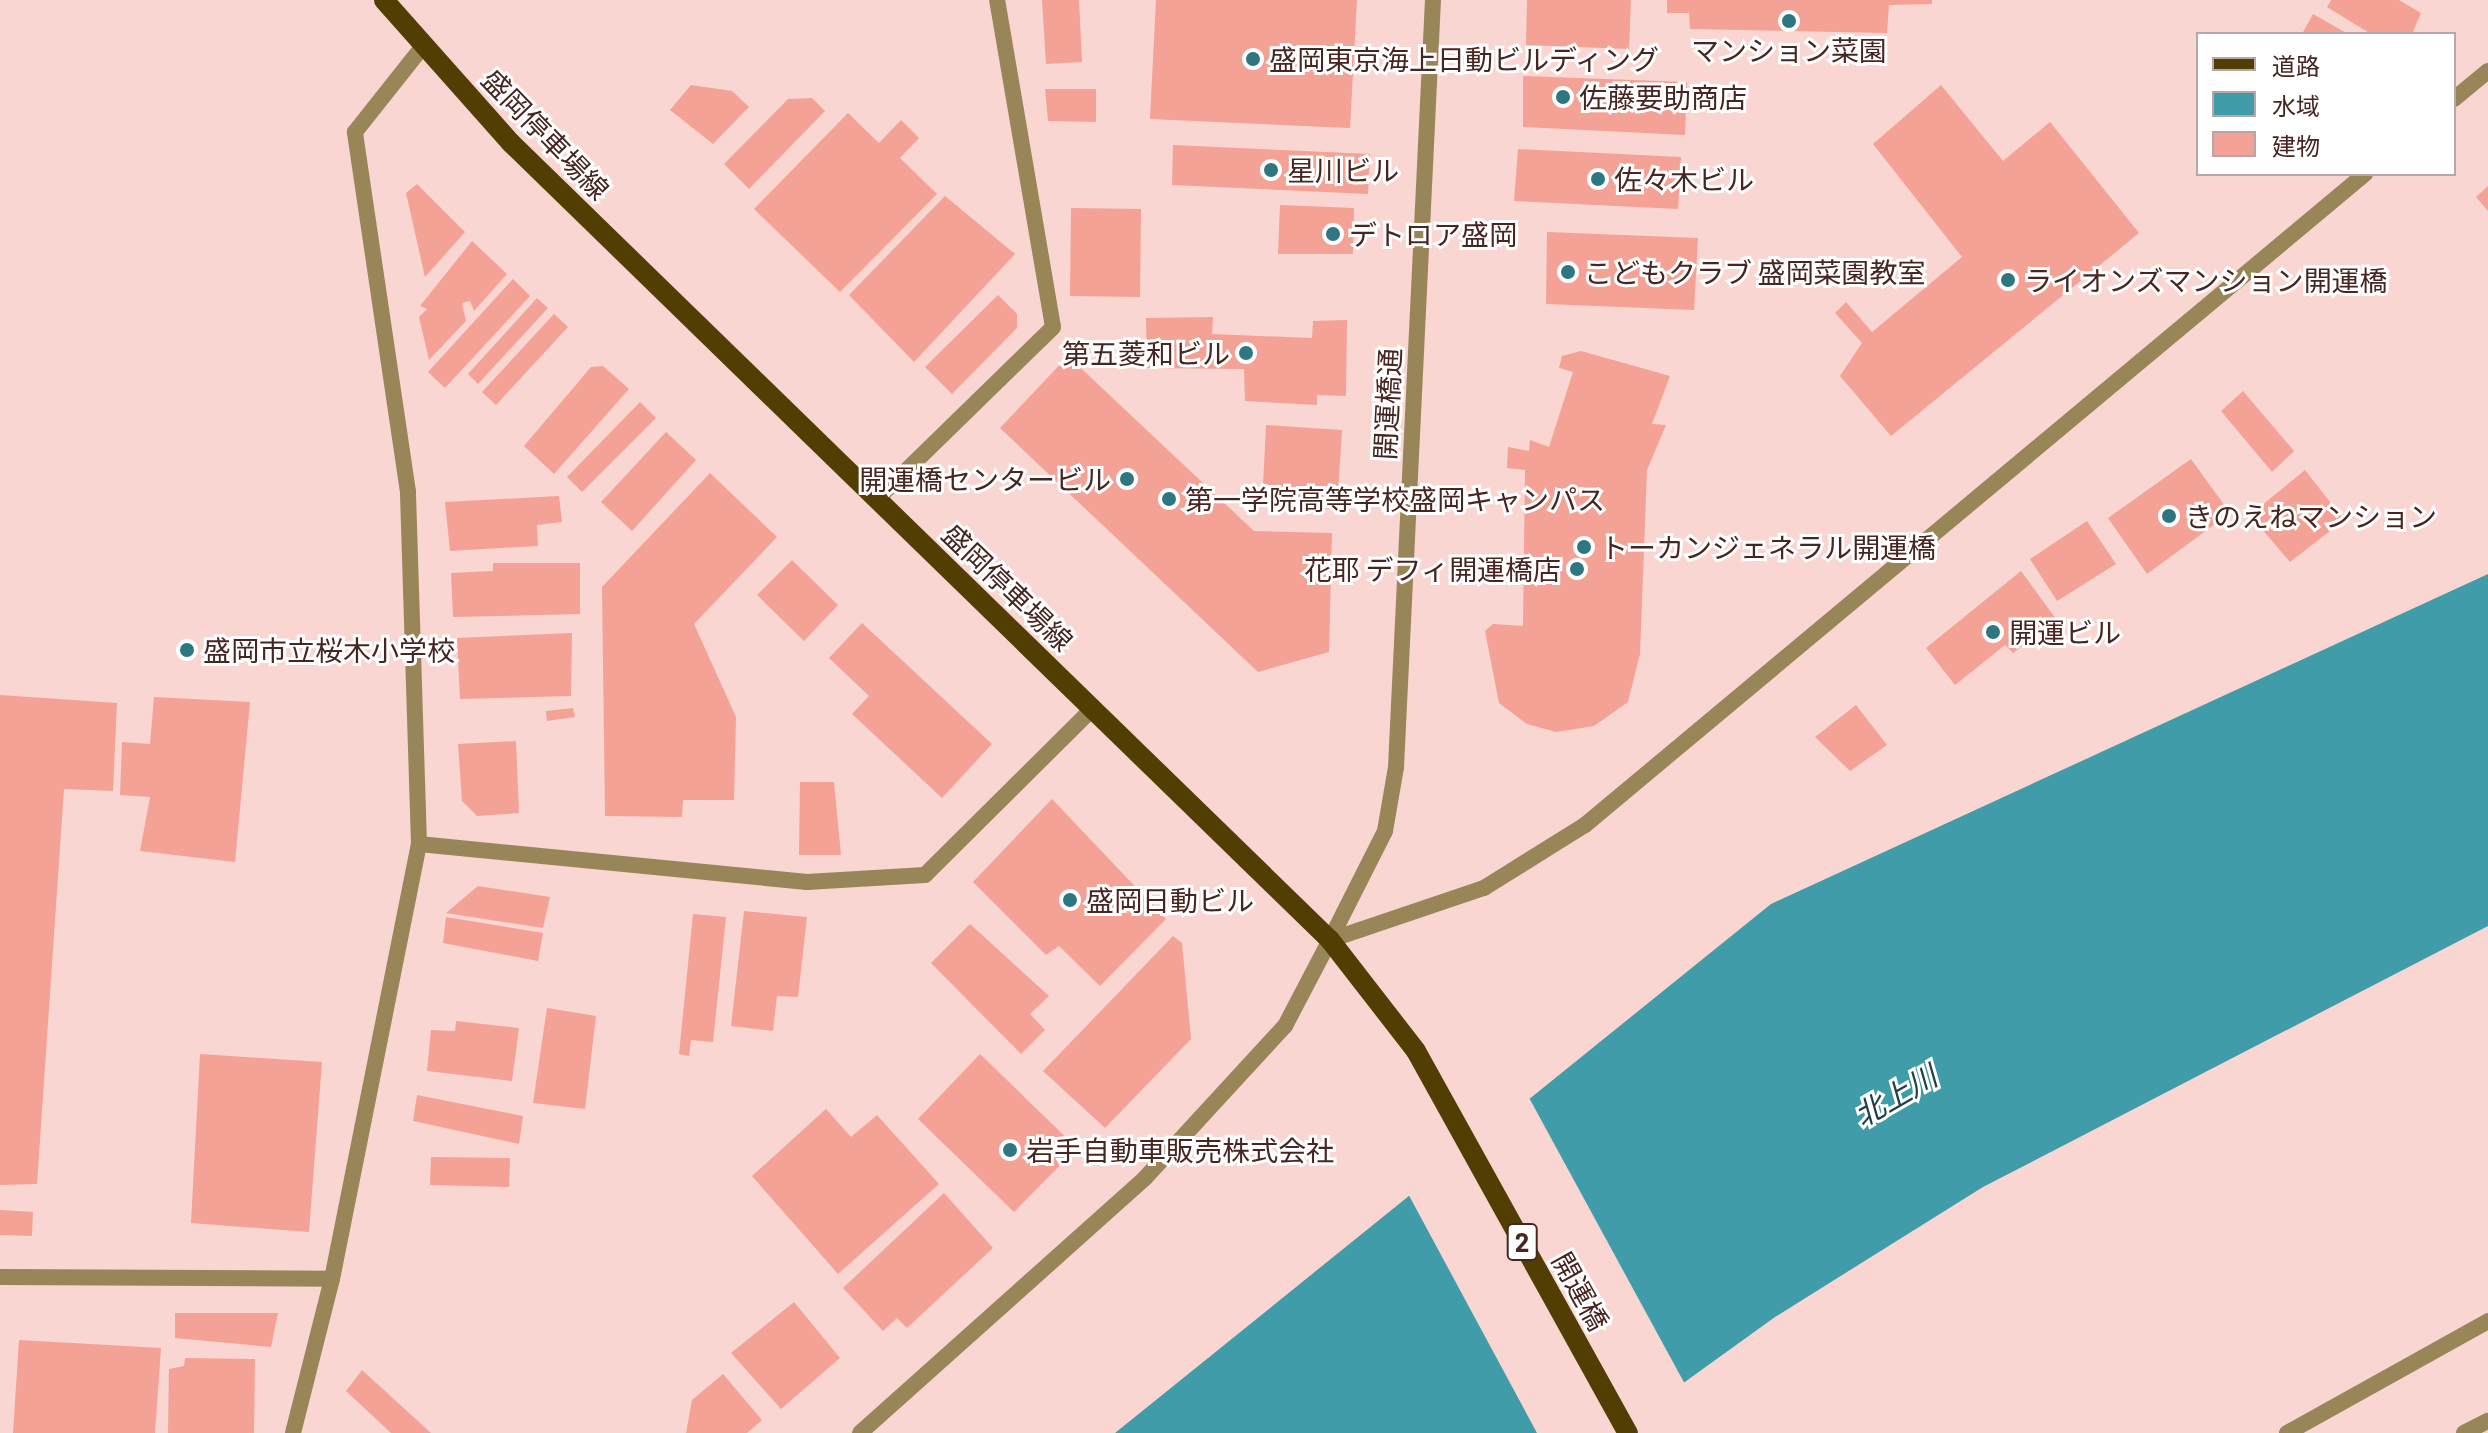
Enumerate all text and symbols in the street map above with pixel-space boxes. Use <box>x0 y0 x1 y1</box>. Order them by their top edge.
marker: マンション菜園 <box>1780 12 1798 30</box>
legend <box>2196 32 2456 176</box>
place label: マンション菜園 <box>1691 33 1887 67</box>
place label: 盛岡東京海上日動ビルディング <box>1269 42 1661 76</box>
marker: 盛岡東京海上日動ビルディング <box>1244 50 1262 68</box>
text: 道路 <box>2272 51 2320 80</box>
street label: 盛岡停車場線 <box>476 62 616 206</box>
place label: 佐藤要助商店 <box>1579 80 1747 114</box>
marker: 佐藤要助商店 <box>1554 88 1572 106</box>
text: 水域 <box>2272 91 2320 120</box>
text: 建物 <box>2272 131 2320 160</box>
place label: 星川ビル <box>1287 153 1399 187</box>
marker: 星川ビル <box>1262 161 1280 179</box>
place label: 佐々木ビル <box>1614 162 1754 196</box>
marker: 佐々木ビル <box>1589 170 1607 188</box>
place label: デトロア盛岡 <box>1349 217 1517 251</box>
marker: デトロア盛岡 <box>1324 225 1342 243</box>
place label: こどもクラブ 盛岡菜園教室 <box>1584 255 1926 289</box>
marker: こどもクラブ 盛岡菜園教室 <box>1559 263 1577 281</box>
place label: ライオンズマンション開運橋 <box>2024 263 2388 297</box>
marker: ライオンズマンション開運橋 <box>1999 271 2017 289</box>
place label: 第五菱和ビル <box>1062 336 1230 370</box>
marker: 第五菱和ビル <box>1237 344 1255 362</box>
street label: 開運橋通 <box>1367 347 1407 461</box>
place label: 開運橋センタービル <box>859 462 1111 496</box>
marker: 開運橋センタービル <box>1118 470 1136 488</box>
place label: 第一学院高等学校盛岡キャンパス <box>1185 482 1605 516</box>
marker: 第一学院高等学校盛岡キャンパス <box>1160 490 1178 508</box>
place label: きのえねマンション <box>2185 499 2437 533</box>
marker: きのえねマンション <box>2160 507 2178 525</box>
street label: 盛岡停車場線 <box>936 517 1080 657</box>
place label: トーカンジェネラル開運橋 <box>1600 530 1936 564</box>
marker: トーカンジェネラル開運橋 <box>1575 538 1593 556</box>
place label: 花耶 デフィ開運橋店 <box>1303 552 1561 586</box>
marker: 花耶 デフィ開運橋店 <box>1568 560 1586 578</box>
place label: 開運ビル <box>2009 615 2121 649</box>
marker: 開運ビル <box>1984 623 2002 641</box>
place label: 盛岡市立桜木小学校 <box>203 633 455 667</box>
marker: 盛岡市立桜木小学校 <box>178 641 196 659</box>
place label: 盛岡日動ビル <box>1086 883 1254 917</box>
marker: 盛岡日動ビル <box>1061 891 1079 909</box>
water label: 北上川 <box>1847 1057 1943 1133</box>
place label: 岩手自動車販売株式会社 <box>1026 1133 1334 1167</box>
marker: 岩手自動車販売株式会社 <box>1001 1141 1019 1159</box>
road number: 2 <box>1506 1220 1538 1264</box>
street label: 開運橋 <box>1546 1246 1616 1336</box>

